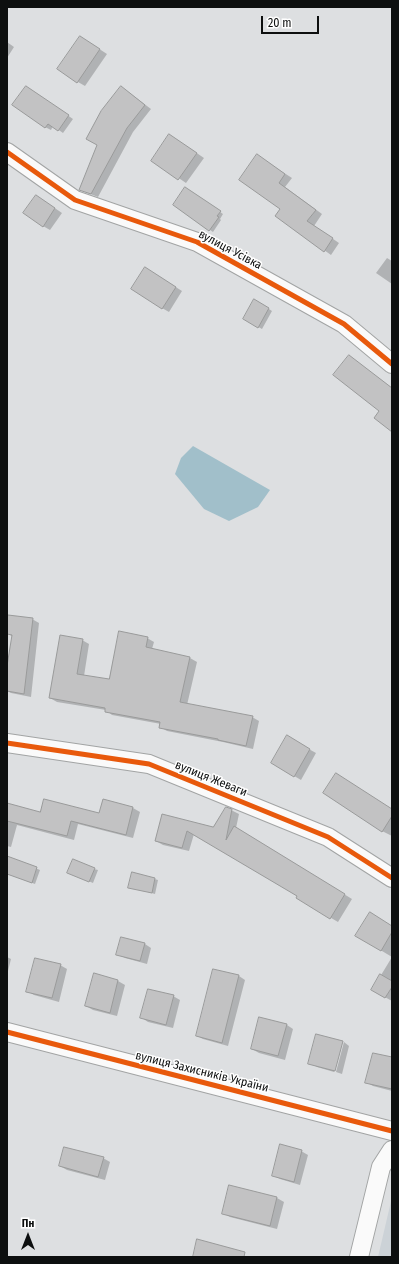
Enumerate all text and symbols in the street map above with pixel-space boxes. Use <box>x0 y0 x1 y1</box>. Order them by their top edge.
scale bar <box>263 8 321 34</box>
text: 20 m <box>268 16 292 30</box>
street label: вулиця Усівка <box>196 227 264 273</box>
street label: вулиця Жеваги <box>173 758 249 800</box>
street label: вулиця Захисників України <box>134 1048 270 1096</box>
north arrow <box>8 1216 48 1256</box>
text: Пн <box>22 1217 34 1230</box>

